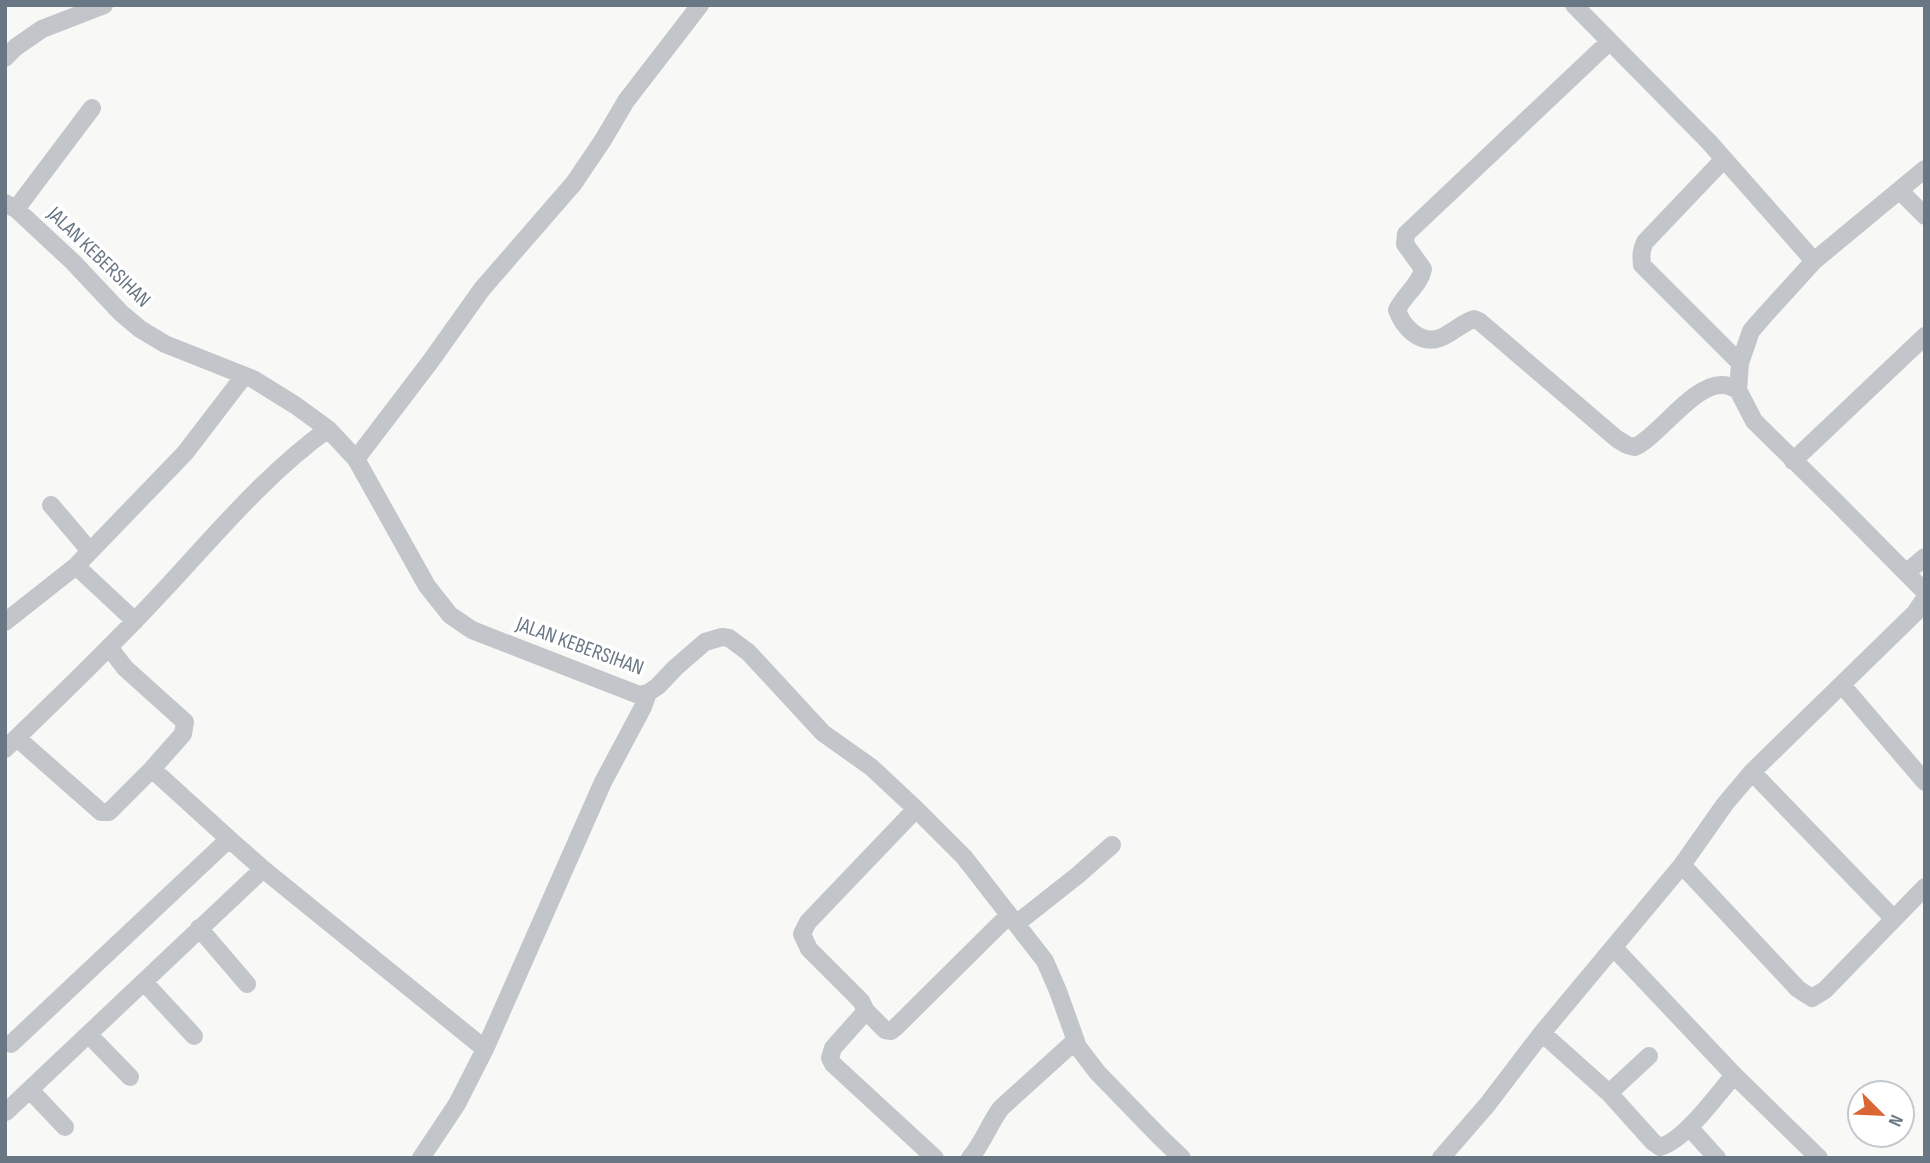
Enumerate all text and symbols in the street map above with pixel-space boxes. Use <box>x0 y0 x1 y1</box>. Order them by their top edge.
street label: JALAN KEBERSIHAN <box>42 201 156 312</box>
street label: JALAN KEBERSIHAN <box>512 611 647 681</box>
north arrow <box>1846 1079 1916 1149</box>
text: N <box>1883 1111 1908 1130</box>

